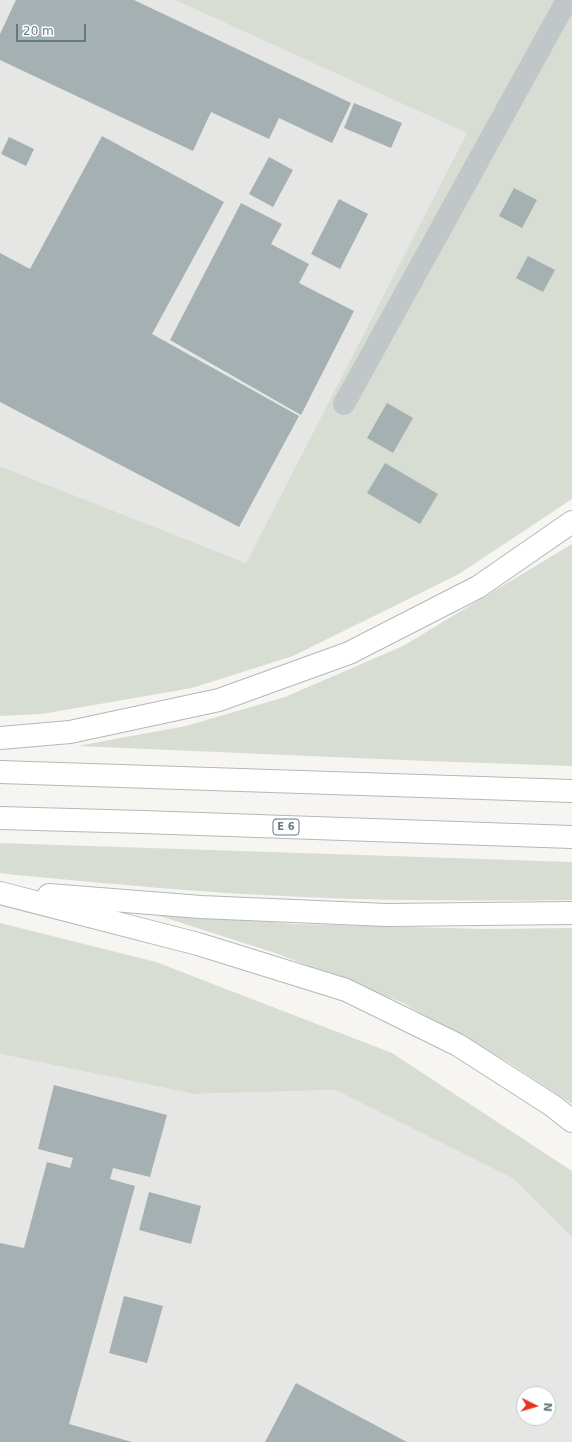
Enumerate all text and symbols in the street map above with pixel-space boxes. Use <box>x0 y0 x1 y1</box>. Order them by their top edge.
scale bar <box>18 16 88 42</box>
text: 20 m <box>23 24 54 38</box>
road number: E 6 <box>273 819 299 835</box>
north arrow <box>516 1386 556 1426</box>
text: N <box>541 1402 554 1412</box>

